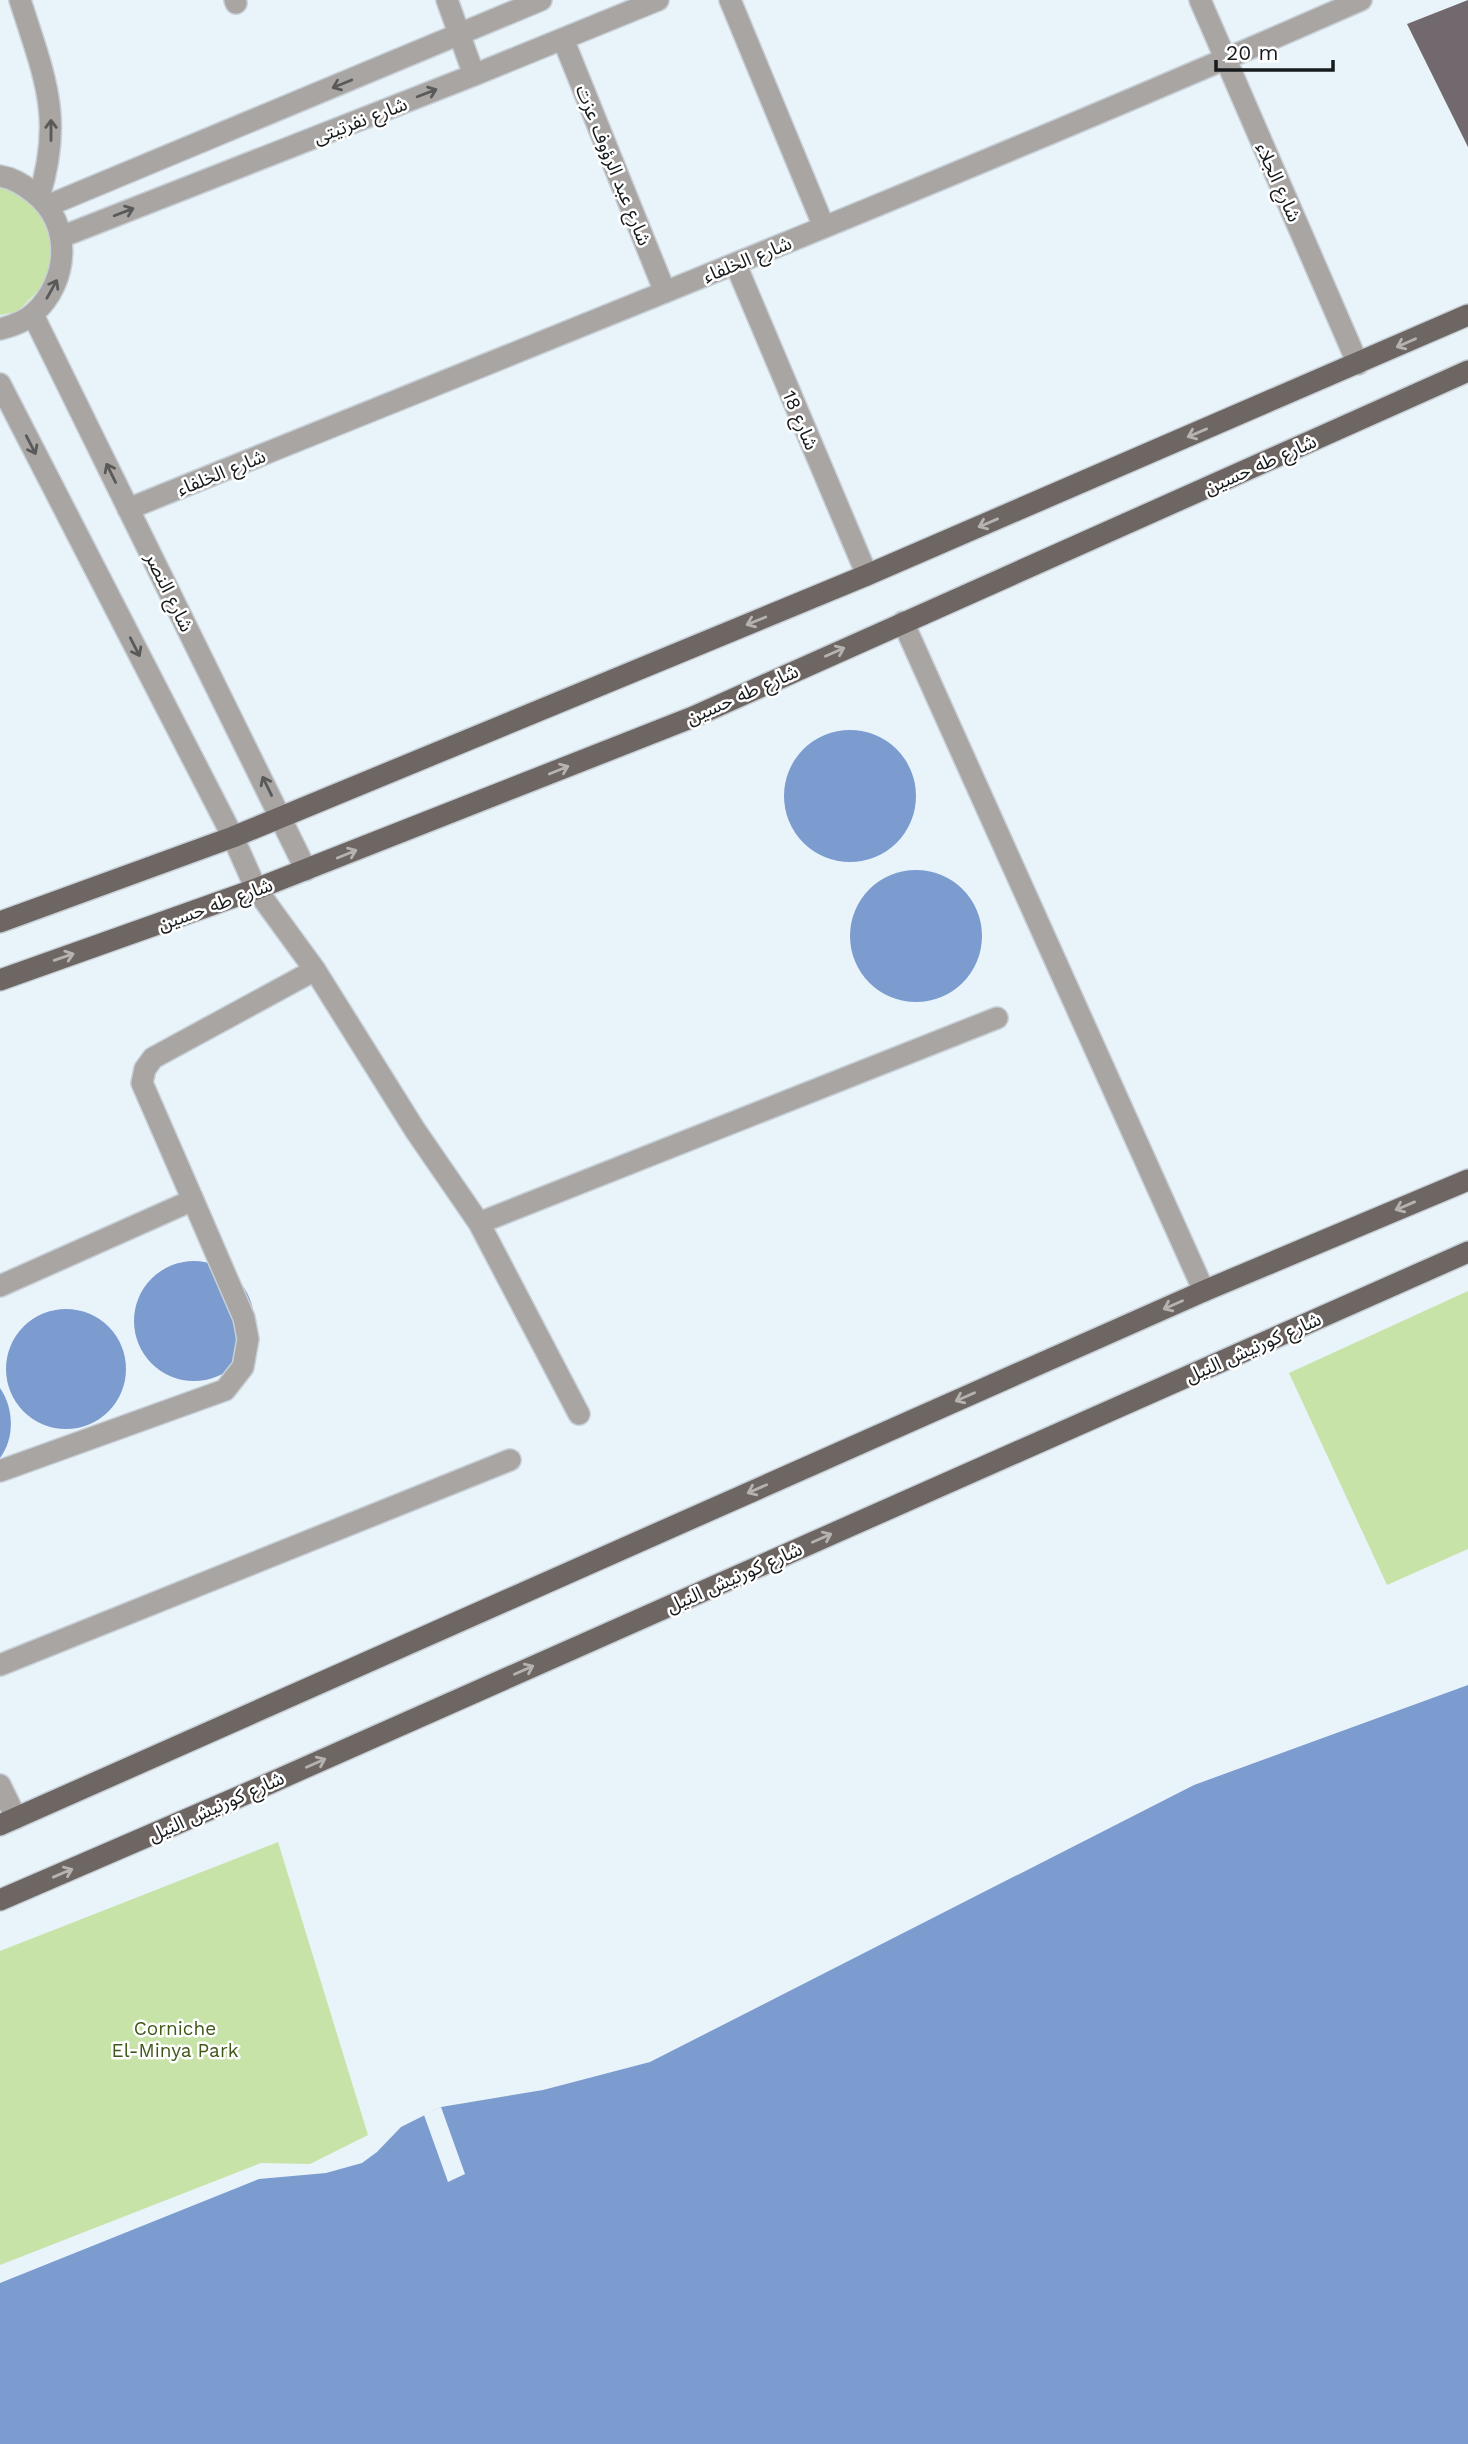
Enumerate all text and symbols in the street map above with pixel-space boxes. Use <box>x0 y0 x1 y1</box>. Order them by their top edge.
scale bar <box>1216 28 1333 72</box>
text: 20 m <box>1226 40 1278 65</box>
one-way arrow <box>332 78 354 91</box>
street label: شارع عبد الرؤوف عزت <box>569 81 656 250</box>
one-way arrow <box>416 86 438 99</box>
street label: شارع نفرتيتى <box>310 92 411 151</box>
one-way arrow <box>44 119 58 142</box>
street label: شارع الجلاء <box>1249 139 1306 226</box>
one-way arrow <box>113 205 135 218</box>
street label: شارع الخلفاء <box>700 231 796 289</box>
one-way arrow <box>45 280 59 300</box>
one-way arrow <box>1396 337 1417 350</box>
street label: شارع 18 <box>776 387 823 454</box>
one-way arrow <box>1187 427 1208 440</box>
street label: شارع طه حسين <box>1201 429 1321 501</box>
one-way arrow <box>24 434 38 454</box>
street label: شارع الخلفاء <box>174 444 270 502</box>
one-way arrow <box>103 463 117 484</box>
one-way arrow <box>978 517 999 530</box>
street label: شارع النصر <box>138 548 199 636</box>
one-way arrow <box>745 615 767 628</box>
one-way arrow <box>129 636 142 657</box>
one-way arrow <box>825 645 846 658</box>
street label: شارع طه حسين <box>683 659 803 731</box>
one-way arrow <box>547 763 569 776</box>
one-way arrow <box>259 776 273 797</box>
one-way arrow <box>336 847 357 860</box>
street label: شارع طه حسين <box>155 873 276 938</box>
one-way arrow <box>53 950 75 962</box>
one-way arrow <box>1395 1201 1416 1214</box>
one-way arrow <box>1163 1299 1184 1312</box>
street label: شارع كورنيش النيل <box>1182 1307 1326 1390</box>
one-way arrow <box>955 1391 976 1404</box>
one-way arrow <box>747 1483 768 1496</box>
one-way arrow <box>811 1531 832 1544</box>
street label: شارع كورنيش النيل <box>663 1537 807 1620</box>
one-way arrow <box>513 1663 534 1676</box>
one-way arrow <box>305 1756 326 1769</box>
street label: شارع كورنيش النيل <box>145 1766 289 1849</box>
one-way arrow <box>51 1866 73 1879</box>
park label: Corniche El-Minya Park <box>112 2017 239 2062</box>

